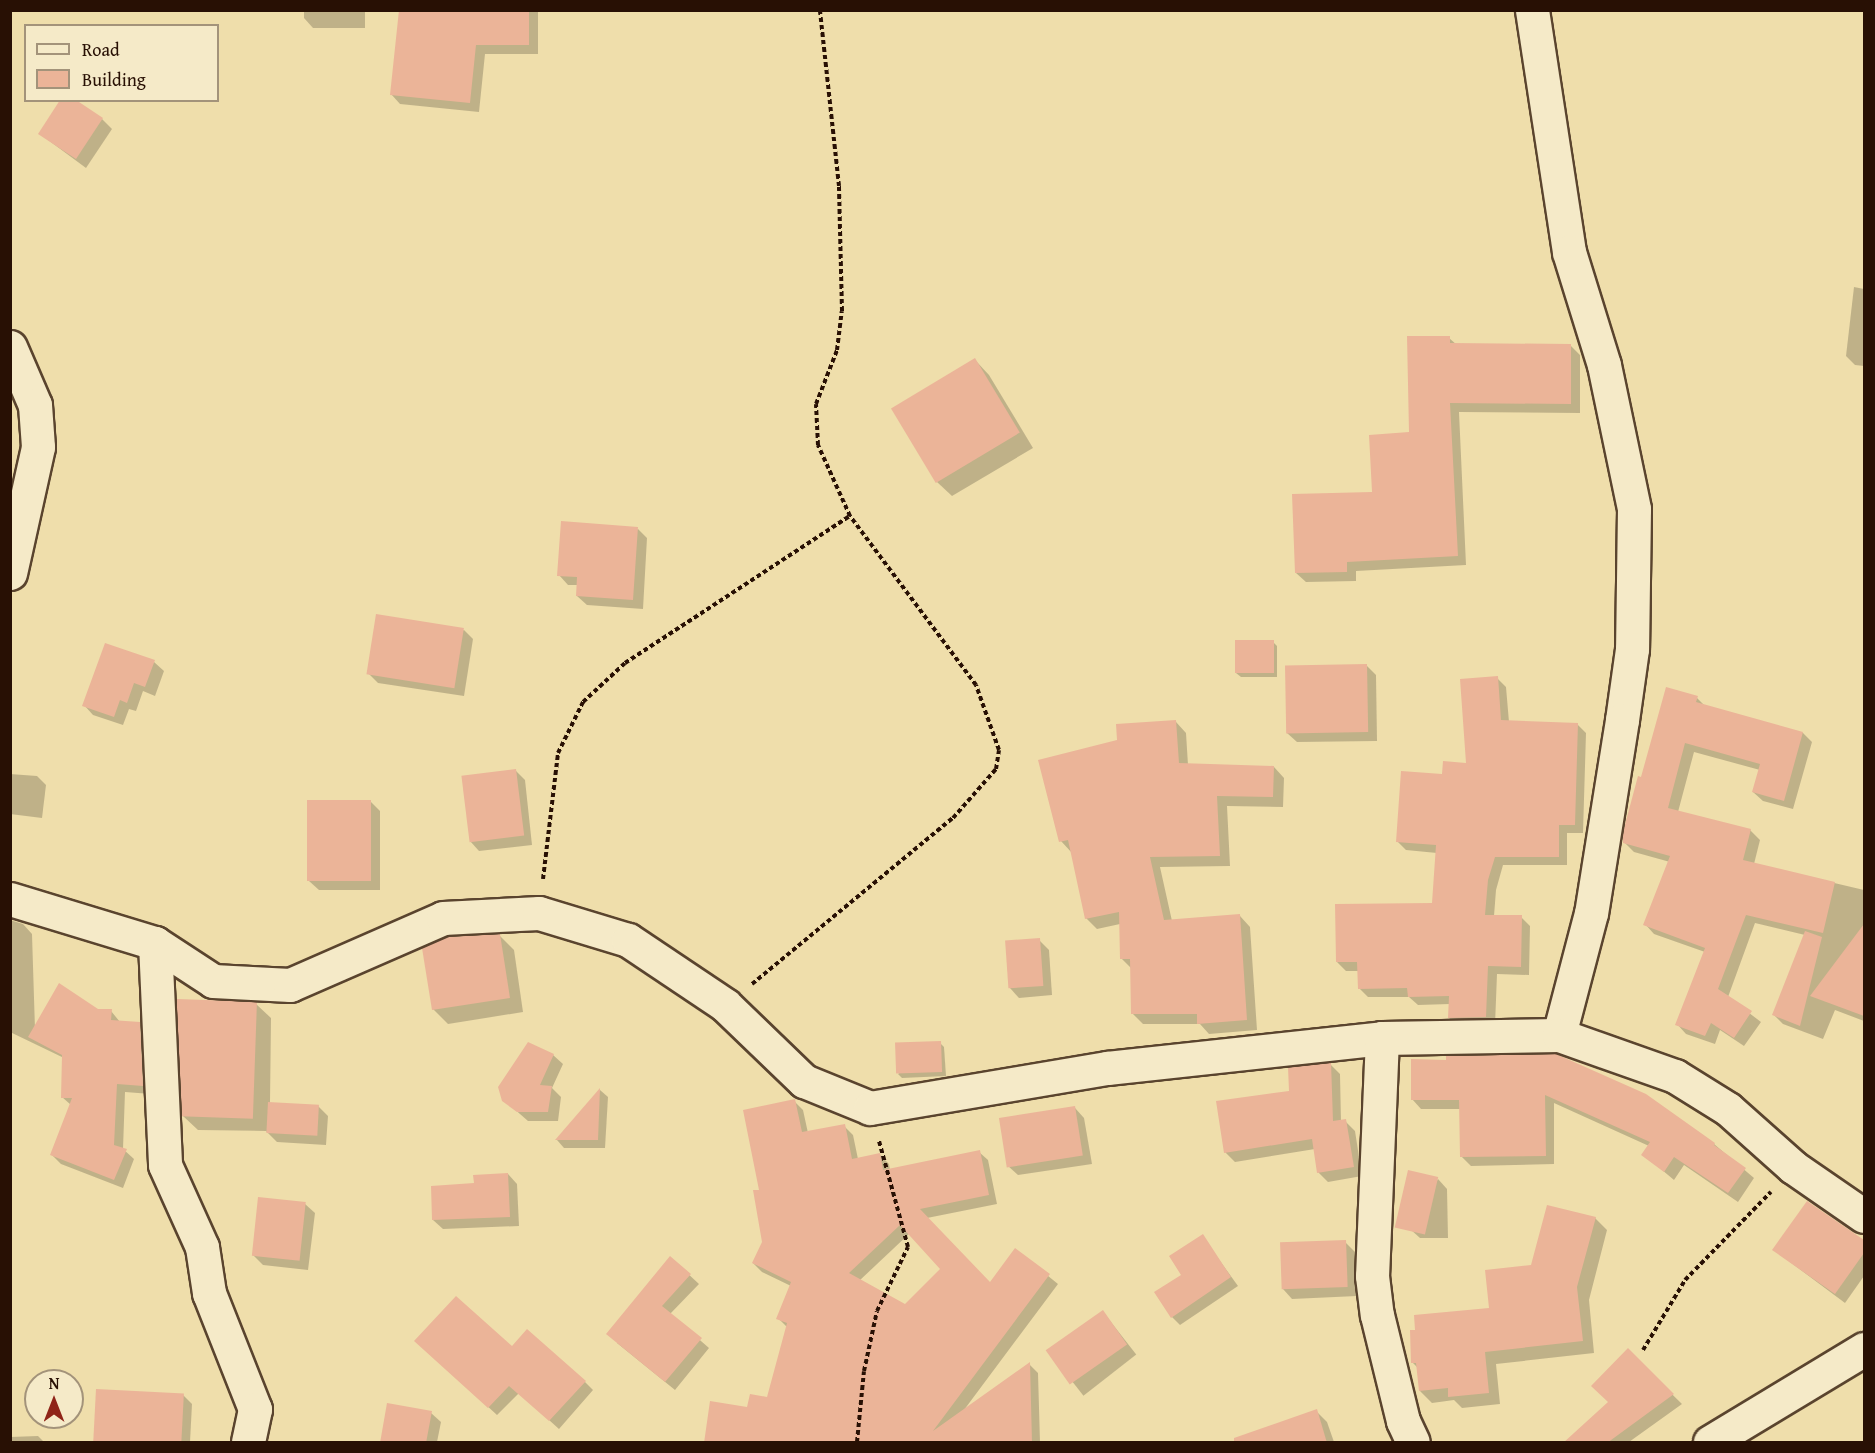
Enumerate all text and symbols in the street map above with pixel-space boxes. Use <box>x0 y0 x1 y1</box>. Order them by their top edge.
legend <box>24 24 219 102</box>
text: Road <box>82 36 120 63</box>
text: Building <box>82 66 146 93</box>
north arrow <box>24 1369 84 1429</box>
text: N <box>49 1371 59 1395</box>

